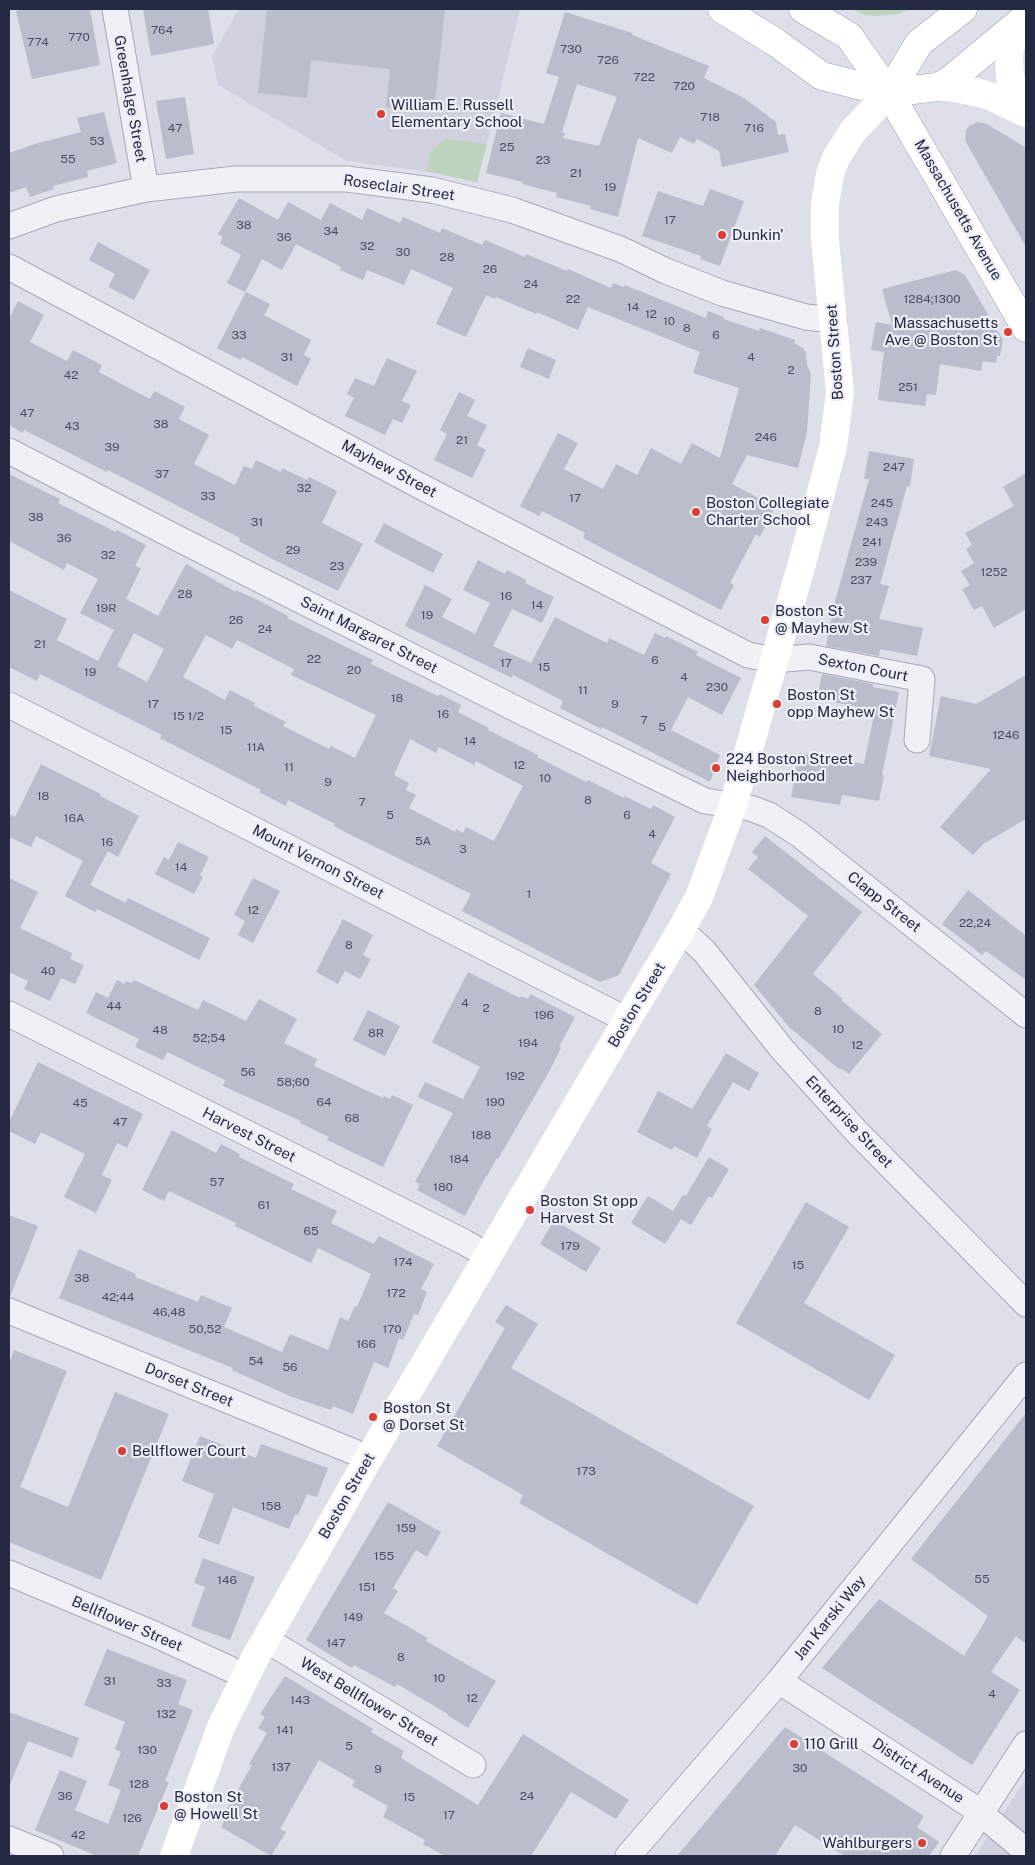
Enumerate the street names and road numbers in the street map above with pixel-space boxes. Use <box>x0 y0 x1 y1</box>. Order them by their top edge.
street label: Greenhalge Street <box>110 34 150 164</box>
street label: Massachusetts Avenue <box>910 136 1006 284</box>
street label: Roseclair Street <box>342 171 456 205</box>
street label: Boston Street <box>823 303 847 401</box>
street label: Mayhew Street <box>338 436 440 502</box>
street label: Saint Margaret Street <box>297 593 441 677</box>
street label: Sexton Court <box>816 650 910 686</box>
street label: Mount Vernon Street <box>249 821 387 903</box>
street label: Clapp Street <box>844 868 924 936</box>
street label: Boston Street <box>605 959 669 1051</box>
street label: Enterprise Street <box>802 1072 896 1172</box>
street label: Harvest Street <box>199 1104 299 1166</box>
street label: Dorset Street <box>142 1359 236 1411</box>
street label: Boston Street <box>315 1450 379 1542</box>
street label: Jan Karski Way <box>790 1572 870 1664</box>
street label: Bellflower Street <box>69 1593 185 1655</box>
street label: West Bellflower Street <box>297 1654 441 1750</box>
street label: District Avenue <box>869 1735 967 1807</box>

